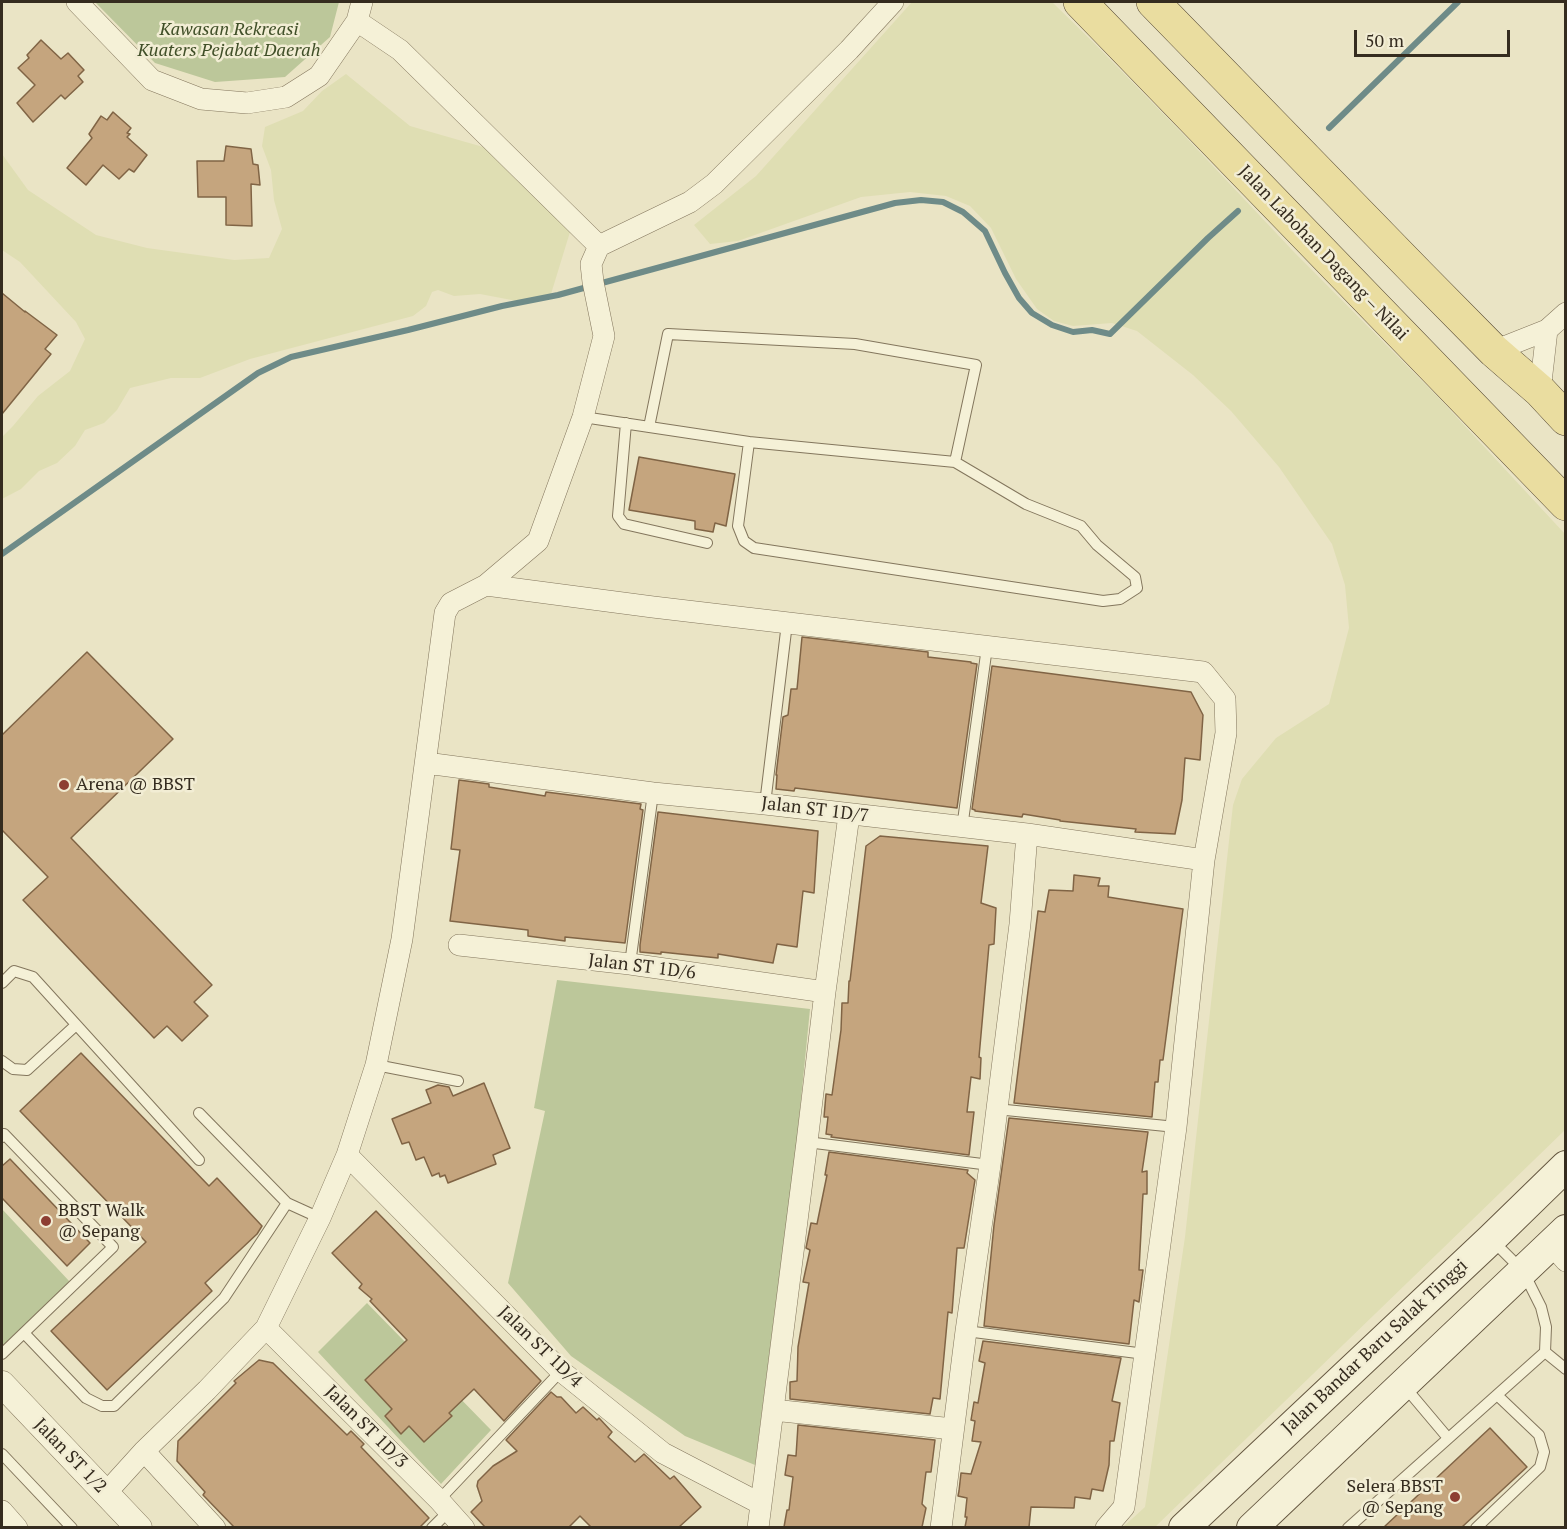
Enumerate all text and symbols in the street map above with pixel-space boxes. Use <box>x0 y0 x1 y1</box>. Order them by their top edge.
scale bar <box>1357 18 1513 56</box>
park label: Kawasan Rekreasi Kuaters Pejabat Daerah <box>138 19 320 62</box>
text: 50 m <box>1365 28 1404 52</box>
street label: Jalan Labohan Dagang ‒ Nilai <box>1234 161 1412 345</box>
place label: Arena @ BBST <box>76 774 195 796</box>
marker: Arena @ BBST <box>57 778 71 792</box>
street label: Jalan ST 1D/7 <box>760 793 870 827</box>
street label: Jalan ST 1D/6 <box>587 950 697 984</box>
place label: BBST Walk @ Sepang <box>58 1200 145 1242</box>
marker: BBST Walk @ Sepang <box>39 1214 53 1228</box>
street label: Jalan Bandar Baru Salak Tinggi <box>1278 1255 1472 1439</box>
street label: Jalan ST 1D/4 <box>494 1302 586 1392</box>
street label: Jalan ST 1D/3 <box>320 1381 412 1473</box>
street label: Jalan ST 1/2 <box>29 1414 111 1498</box>
place label: Selera BBST @ Sepang <box>1347 1476 1443 1518</box>
marker: Selera BBST @ Sepang <box>1448 1490 1462 1504</box>

